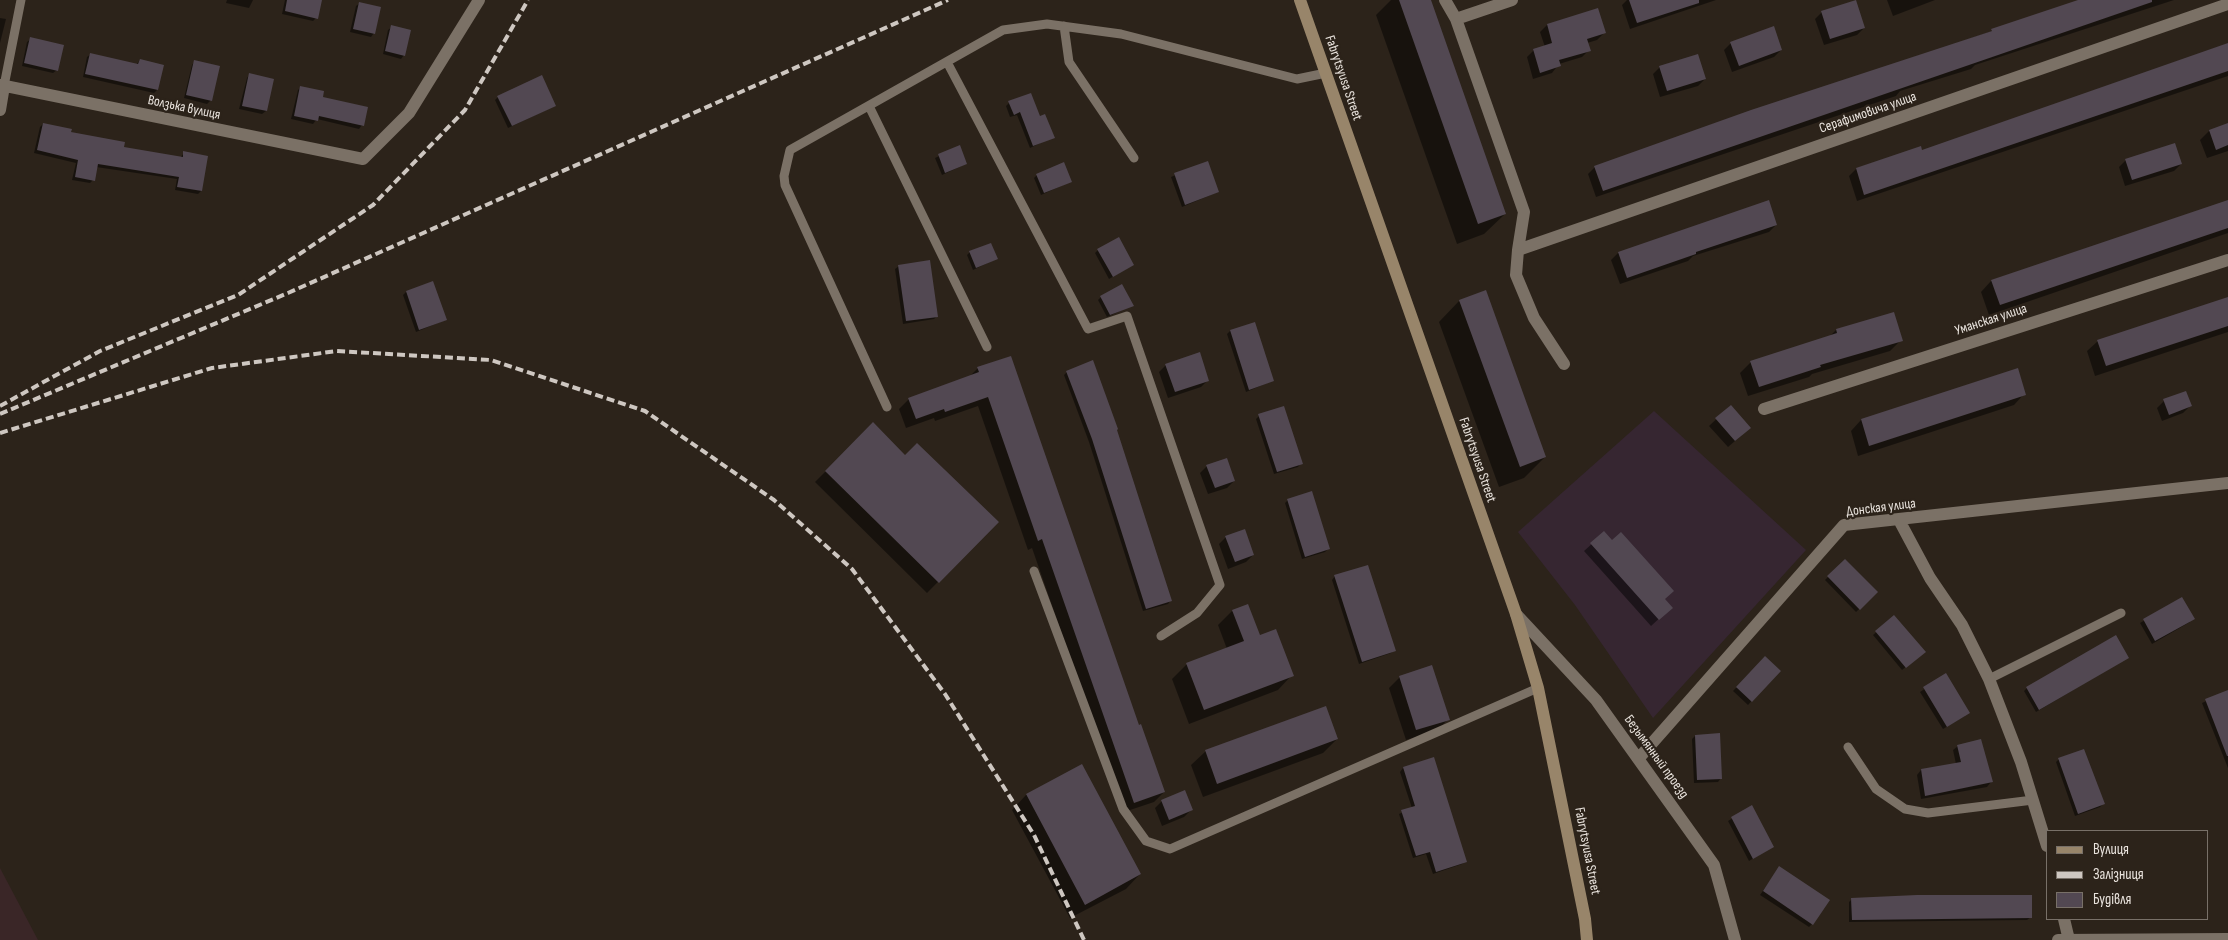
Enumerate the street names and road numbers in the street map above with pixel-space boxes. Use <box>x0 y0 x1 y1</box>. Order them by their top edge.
street label: Fabrytsyusa Street <box>1321 33 1365 123</box>
street label: Серафимовича улица <box>1817 89 1919 137</box>
street label: Волзька вулиця <box>146 92 222 124</box>
street label: Уманская улица <box>1953 300 2029 340</box>
street label: Fabrytsyusa Street <box>1455 415 1499 505</box>
street label: Донская улица <box>1845 495 1917 521</box>
street label: Безымянный проезд <box>1620 712 1692 802</box>
street label: Fabrytsyusa Street <box>1570 806 1604 896</box>

